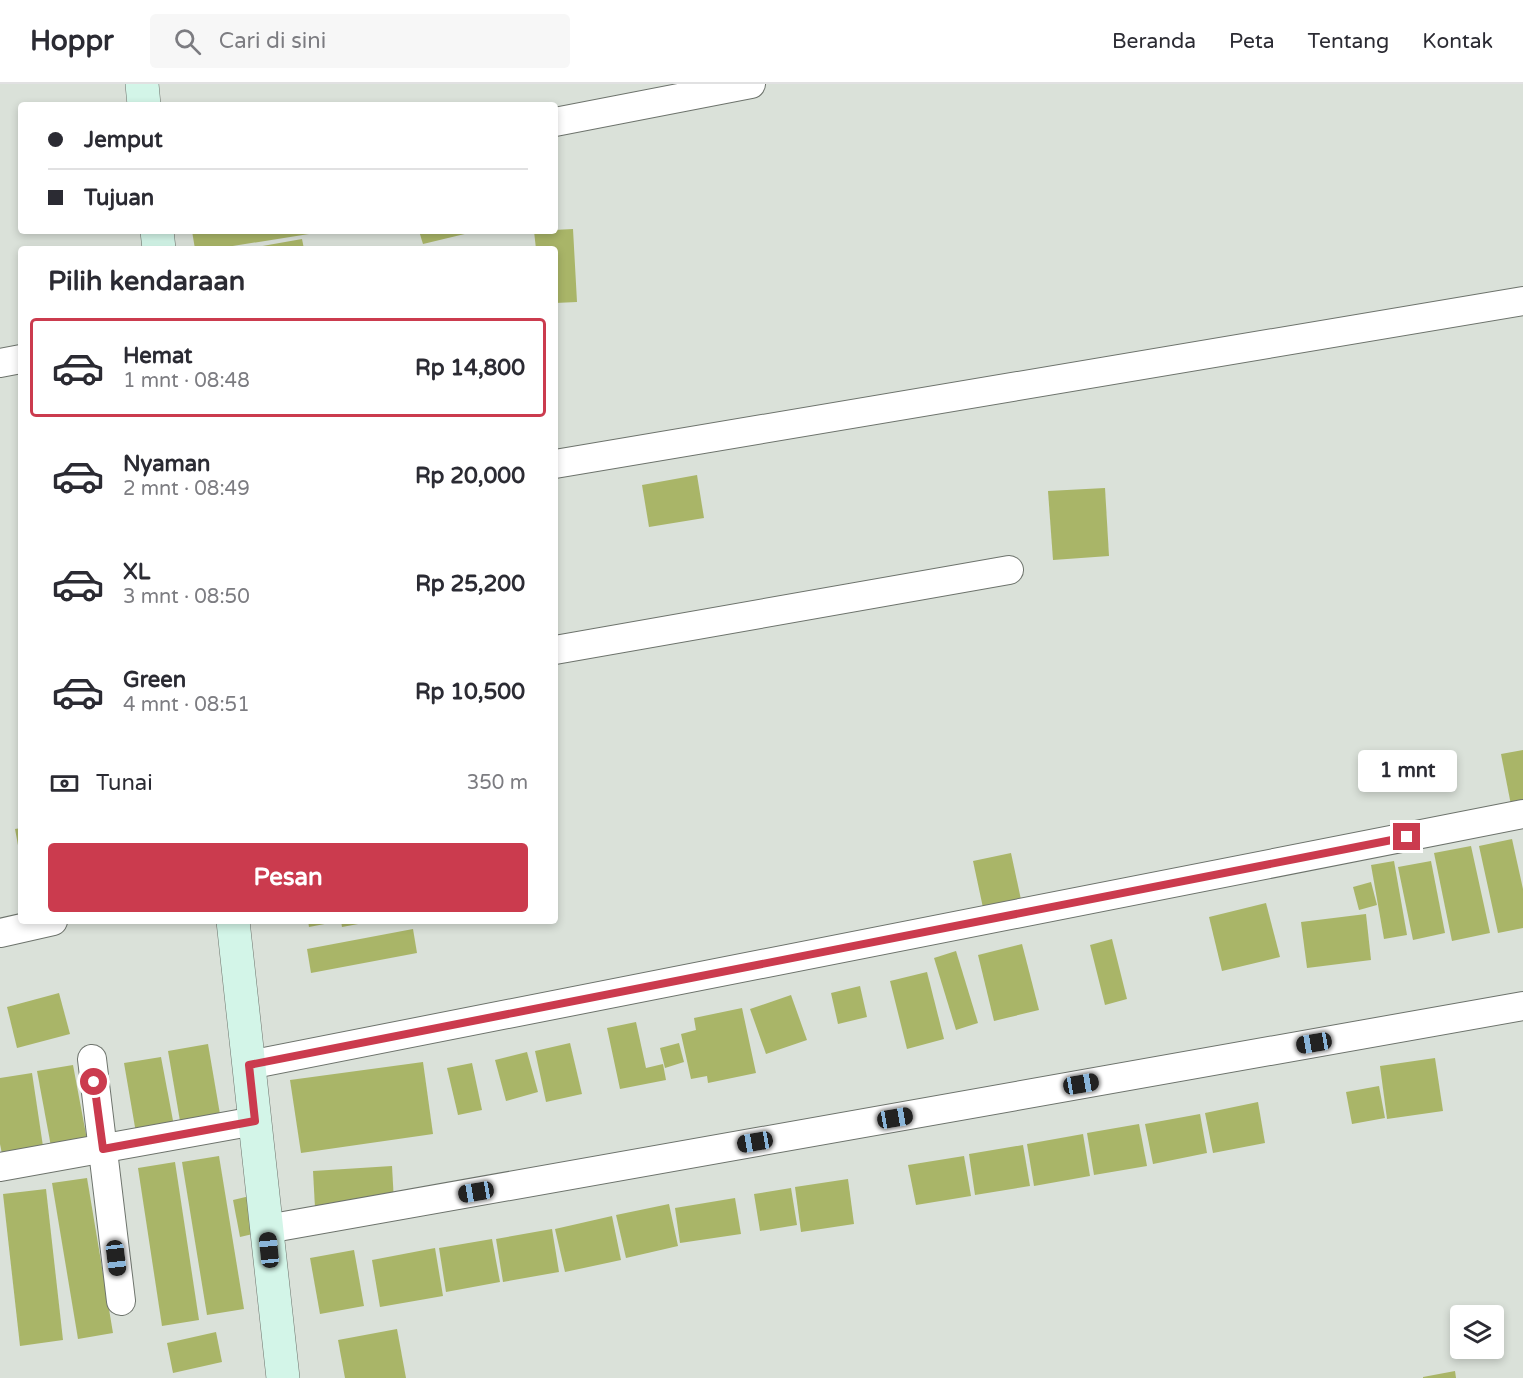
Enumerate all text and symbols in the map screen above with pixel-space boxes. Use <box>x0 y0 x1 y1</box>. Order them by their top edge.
search box <box>150 14 570 68</box>
text: Hoppr <box>30 24 114 58</box>
icon: search <box>171 25 204 58</box>
text: Cari di sini <box>219 28 326 54</box>
text: Beranda <box>1112 29 1196 54</box>
text: Peta <box>1229 29 1275 54</box>
text: Tentang <box>1308 29 1389 54</box>
text: Kontak <box>1422 29 1493 54</box>
text: Jemput <box>84 127 163 153</box>
text: Tujuan <box>84 185 154 211</box>
text: Pilih kendaraan <box>48 265 245 298</box>
icon: car <box>51 341 105 395</box>
text: Hemat <box>123 343 192 369</box>
text: Rp 14,800 <box>415 355 525 381</box>
text: 1 mnt · 08:48 <box>123 369 250 393</box>
icon: car <box>51 449 105 503</box>
text: Nyaman <box>123 451 210 477</box>
text: Rp 20,000 <box>415 463 525 489</box>
text: 2 mnt · 08:49 <box>123 477 250 501</box>
icon: car <box>51 557 105 611</box>
text: XL <box>123 559 150 585</box>
text: Rp 25,200 <box>415 571 525 597</box>
text: 3 mnt · 08:50 <box>123 585 250 609</box>
icon: car <box>51 665 105 719</box>
text: Green <box>123 667 186 693</box>
text: Rp 10,500 <box>415 679 525 705</box>
text: 4 mnt · 08:51 <box>123 693 250 717</box>
callout: 1 mnt <box>1358 750 1456 792</box>
text: 1 mnt <box>1380 759 1435 783</box>
icon: cash <box>48 767 81 800</box>
text: Tunai <box>96 770 153 796</box>
text: 350 m <box>467 771 528 795</box>
route end <box>1393 823 1420 850</box>
button: Pesan <box>48 843 528 912</box>
car <box>1295 1031 1333 1055</box>
route start <box>80 1068 107 1095</box>
car <box>1062 1072 1100 1096</box>
car <box>876 1106 914 1130</box>
car <box>736 1130 774 1154</box>
car <box>457 1180 495 1204</box>
car <box>258 1231 280 1269</box>
car <box>105 1239 127 1277</box>
map controls <box>1450 1305 1504 1359</box>
button: layers <box>1450 1305 1504 1359</box>

